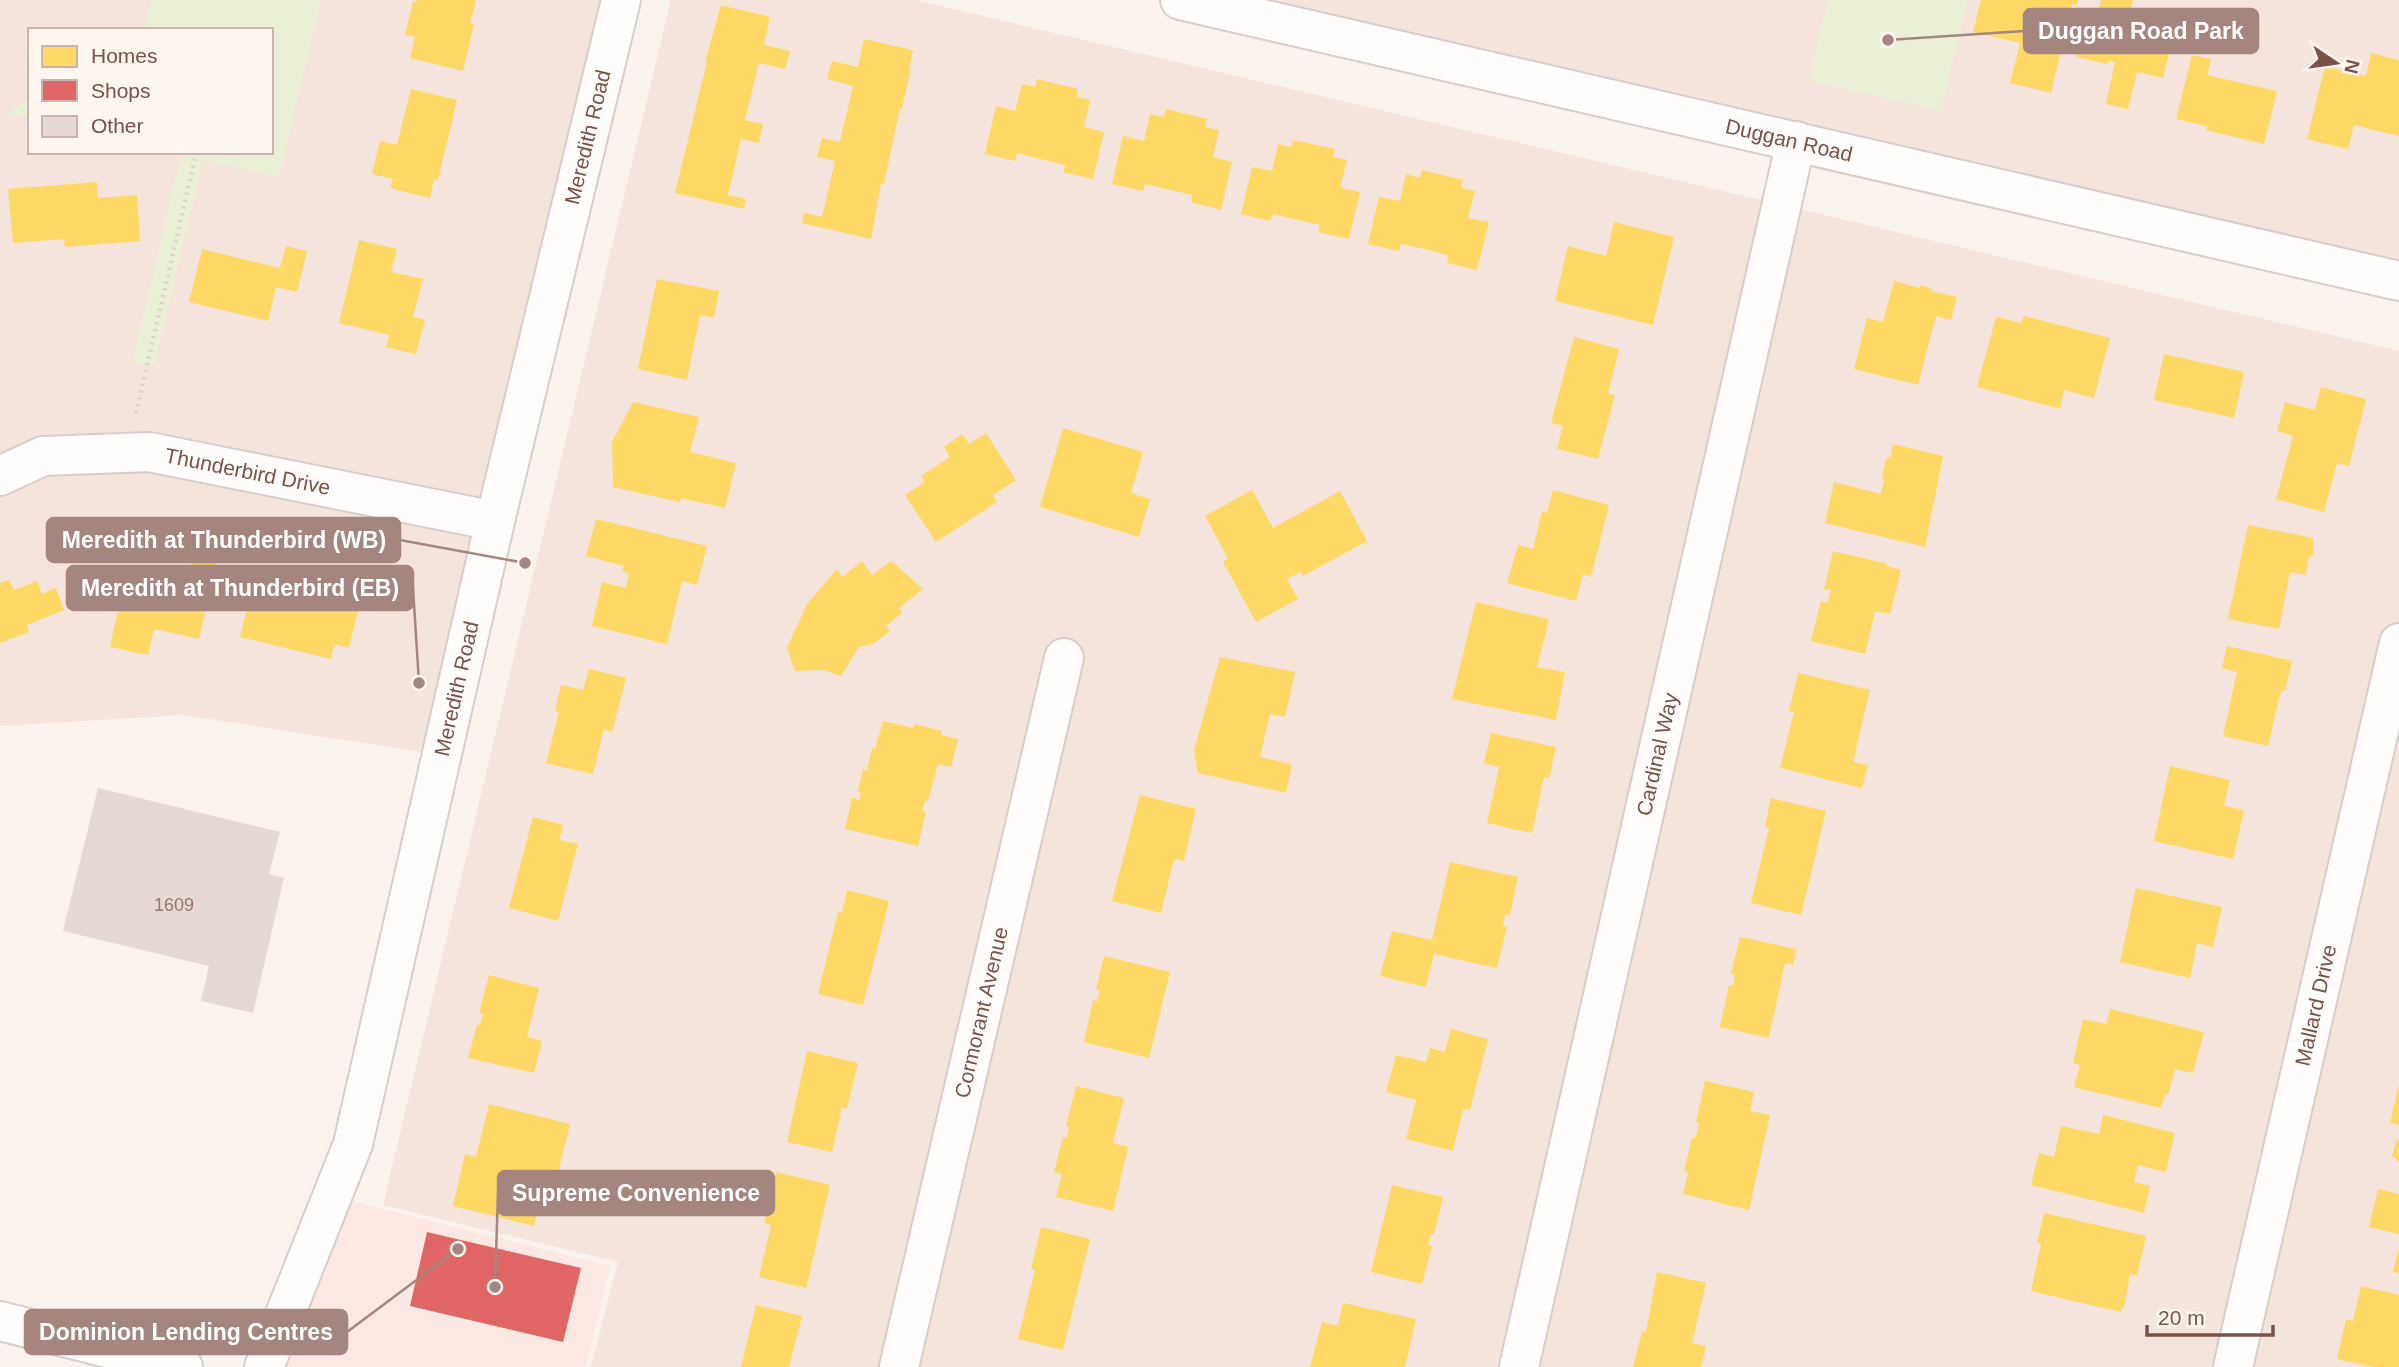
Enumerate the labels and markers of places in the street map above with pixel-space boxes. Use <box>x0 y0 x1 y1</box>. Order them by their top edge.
callout: Duggan Road Park <box>2024 9 2258 53</box>
callout: Meredith at Thunderbird (WB) <box>47 518 400 562</box>
callout: Meredith at Thunderbird (EB) <box>67 566 413 610</box>
callout: Supreme Convenience <box>498 1171 774 1215</box>
callout: Dominion Lending Centres <box>25 1310 347 1354</box>

